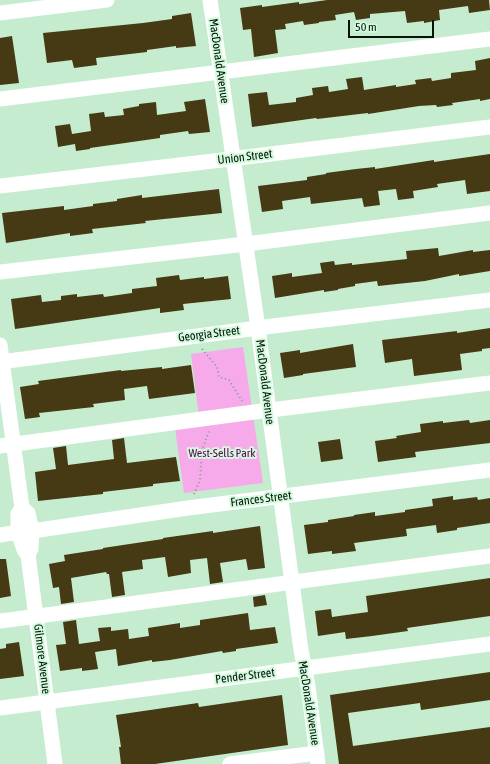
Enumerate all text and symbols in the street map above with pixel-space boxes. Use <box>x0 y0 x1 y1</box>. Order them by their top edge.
scale bar <box>350 12 436 38</box>
street label: MacDonald Avenue <box>206 18 232 104</box>
text: 50 m <box>355 20 377 34</box>
street label: Union Street <box>217 146 273 168</box>
street label: Georgia Street <box>177 323 241 345</box>
street label: MacDonald Avenue <box>253 339 277 425</box>
park label: West-Sells Park <box>188 446 256 460</box>
street label: Frances Street <box>230 488 292 510</box>
street label: Gilmore Avenue <box>31 623 53 695</box>
street label: MacDonald Avenue <box>295 660 323 746</box>
street label: Pender Street <box>215 665 275 687</box>

